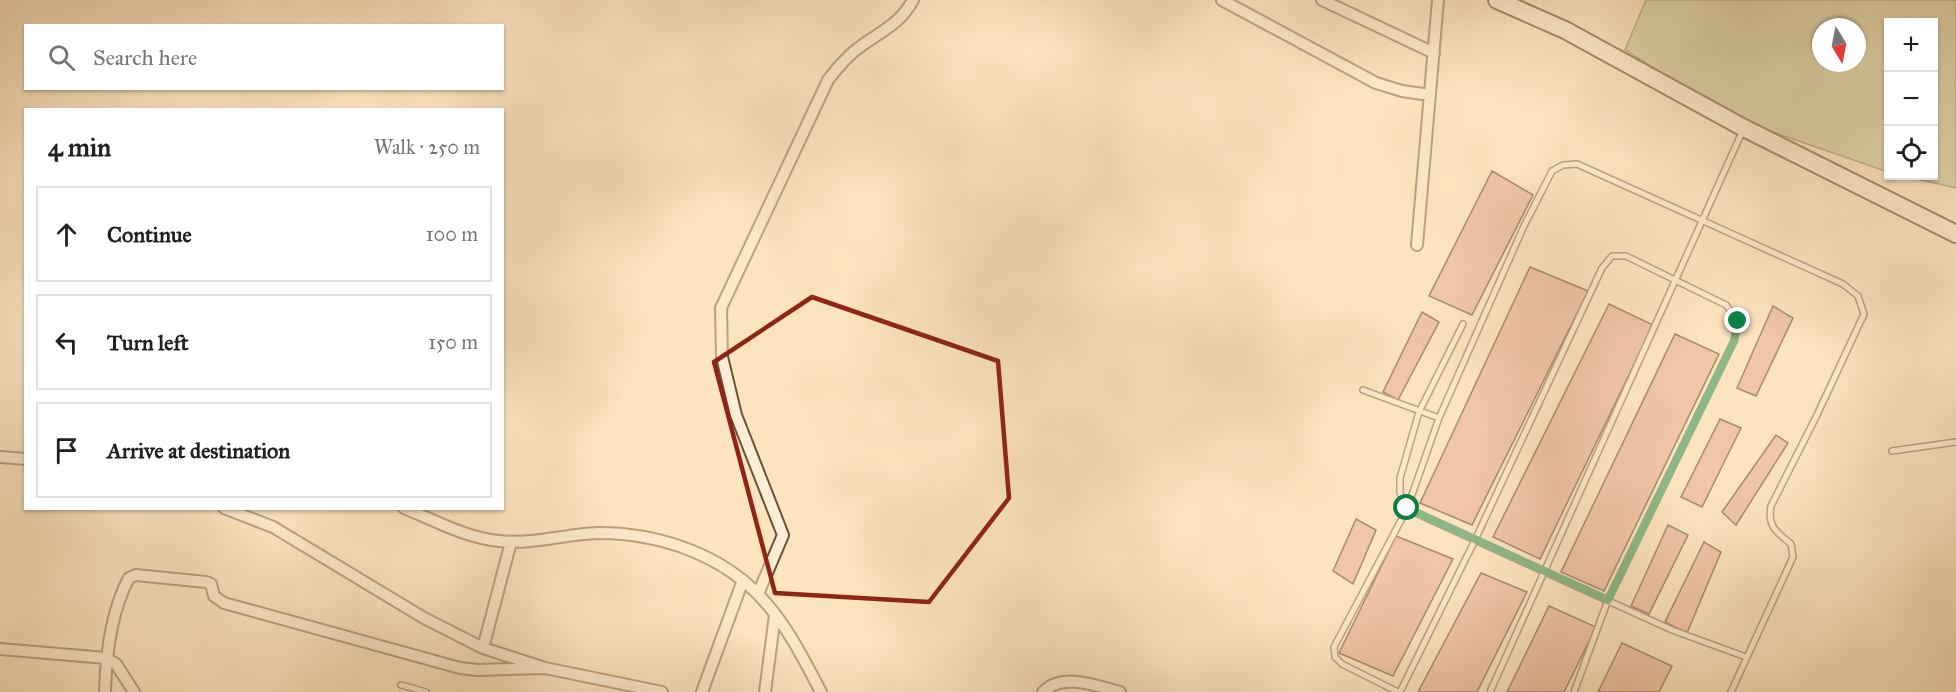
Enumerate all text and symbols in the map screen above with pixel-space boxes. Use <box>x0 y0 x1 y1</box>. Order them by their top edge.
north arrow <box>1812 18 1866 72</box>
map controls <box>1884 18 1938 180</box>
button: + <box>1884 18 1938 72</box>
search box <box>24 24 504 90</box>
icon: search <box>45 41 78 74</box>
text: Search here <box>93 44 197 71</box>
button: − <box>1884 72 1938 126</box>
button: locate <box>1884 126 1938 180</box>
text: 4 min <box>48 131 111 163</box>
text: Walk · 250 m <box>374 135 480 159</box>
icon: ahead <box>50 218 83 251</box>
text: Continue <box>107 221 192 248</box>
text: 100 m <box>426 222 478 246</box>
route end <box>1724 307 1750 333</box>
icon: left <box>50 326 83 359</box>
text: Turn left <box>107 329 189 356</box>
text: 150 m <box>428 330 478 354</box>
icon: arrive <box>50 434 83 467</box>
text: Arrive at destination <box>107 437 290 464</box>
route start <box>1393 494 1419 520</box>

